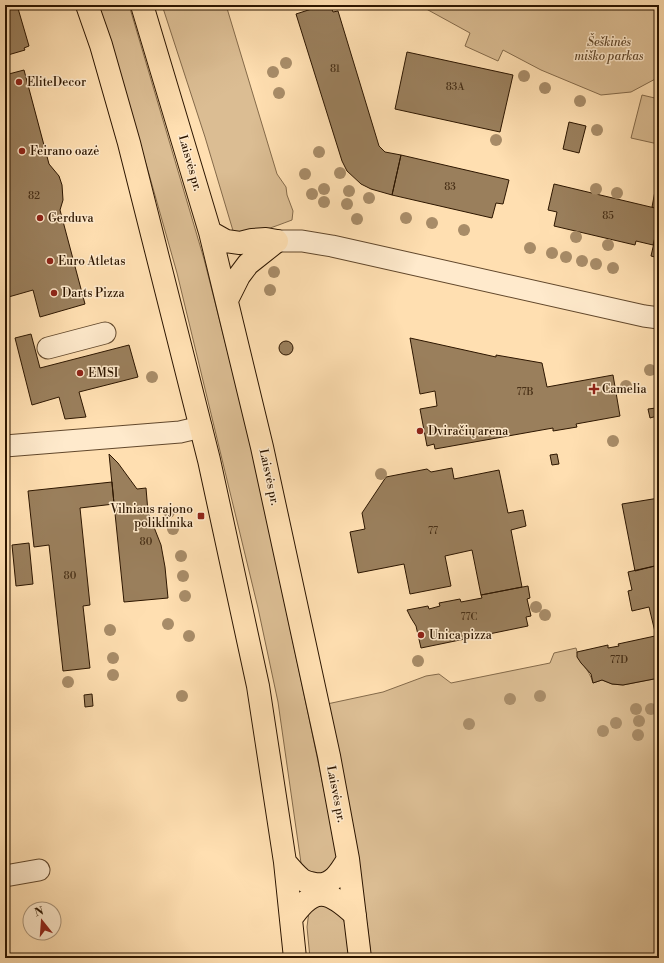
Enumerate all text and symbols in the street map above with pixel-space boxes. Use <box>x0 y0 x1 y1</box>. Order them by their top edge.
park label: Šeškinės miško parkas <box>575 33 644 64</box>
house number: 81 <box>330 63 341 75</box>
place label: EliteDecor <box>27 75 86 90</box>
marker: EliteDecor <box>14 77 24 87</box>
house number: 83A <box>446 81 465 93</box>
street label: Laisvės pr. <box>175 133 205 193</box>
place label: Feirano oazė <box>30 144 99 159</box>
marker: Feirano oazė <box>17 146 27 156</box>
house number: 83 <box>444 181 456 193</box>
house number: 82 <box>28 190 40 202</box>
house number: 85 <box>602 210 614 222</box>
place label: Gerduva <box>48 211 95 226</box>
marker: Gerduva <box>35 213 45 223</box>
place label: Euro Atletas <box>58 254 125 269</box>
marker: Euro Atletas <box>45 256 55 266</box>
place label: Darts Pizza <box>62 286 126 301</box>
marker: Darts Pizza <box>49 288 59 298</box>
place label: EMSI <box>88 366 119 381</box>
marker: EMSI <box>75 368 85 378</box>
place label: Camelia <box>602 382 647 397</box>
marker: Camelia <box>589 384 599 394</box>
house number: 77B <box>516 386 534 398</box>
place label: Dviračių arena <box>428 424 509 439</box>
marker: Dviračių arena <box>415 426 425 436</box>
street label: Laisvės pr. <box>256 447 282 507</box>
place label: Vilniaus rajono poliklinika <box>109 502 194 531</box>
marker: Vilniaus rajono poliklinika <box>196 511 206 521</box>
house number: 77 <box>428 525 438 537</box>
house number: 80 <box>140 536 153 548</box>
house number: 80 <box>64 570 77 582</box>
house number: 77C <box>461 611 478 623</box>
place label: Unica pizza <box>429 628 493 643</box>
marker: Unica pizza <box>416 630 426 640</box>
house number: 77D <box>610 654 628 666</box>
street label: Laisvės pr. <box>323 764 349 824</box>
north arrow <box>22 901 62 941</box>
text: N <box>33 904 46 920</box>

